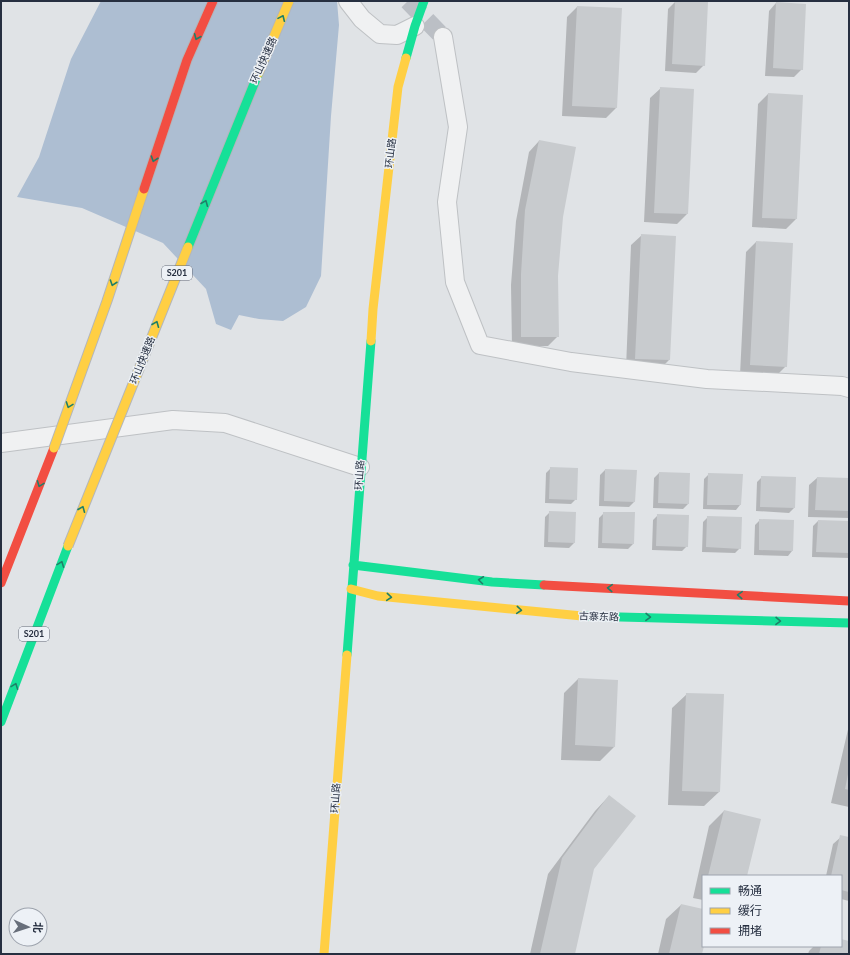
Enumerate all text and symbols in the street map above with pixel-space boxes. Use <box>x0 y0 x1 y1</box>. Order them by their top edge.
one-way arrow <box>277 15 285 22</box>
one-way arrow <box>194 33 202 40</box>
street label: 环山快速路 <box>247 35 279 85</box>
street label: 环山路 <box>382 137 398 169</box>
one-way arrow <box>150 156 159 163</box>
one-way arrow <box>200 199 208 206</box>
road number: S201 <box>162 266 192 280</box>
one-way arrow <box>109 279 118 286</box>
one-way arrow <box>152 320 160 327</box>
street label: 环山快速路 <box>127 335 157 385</box>
one-way arrow <box>66 402 74 409</box>
street label: 环山路 <box>352 460 366 490</box>
one-way arrow <box>36 481 44 488</box>
one-way arrow <box>78 506 86 513</box>
one-way arrow <box>56 561 64 568</box>
one-way arrow <box>478 576 484 585</box>
one-way arrow <box>607 584 613 593</box>
one-way arrow <box>737 591 743 600</box>
one-way arrow <box>386 593 392 602</box>
one-way arrow <box>516 605 522 614</box>
street label: 古寨东路 <box>579 609 619 623</box>
one-way arrow <box>645 613 651 622</box>
one-way arrow <box>775 617 781 625</box>
road number: S201 <box>19 627 49 641</box>
one-way arrow <box>10 683 18 690</box>
street label: 环山路 <box>328 783 342 813</box>
legend <box>702 875 842 947</box>
text: 畅通 <box>738 883 762 898</box>
text: 缓行 <box>738 903 762 918</box>
north arrow <box>8 907 48 947</box>
text: 北 <box>32 922 45 933</box>
text: 拥堵 <box>738 923 762 938</box>

